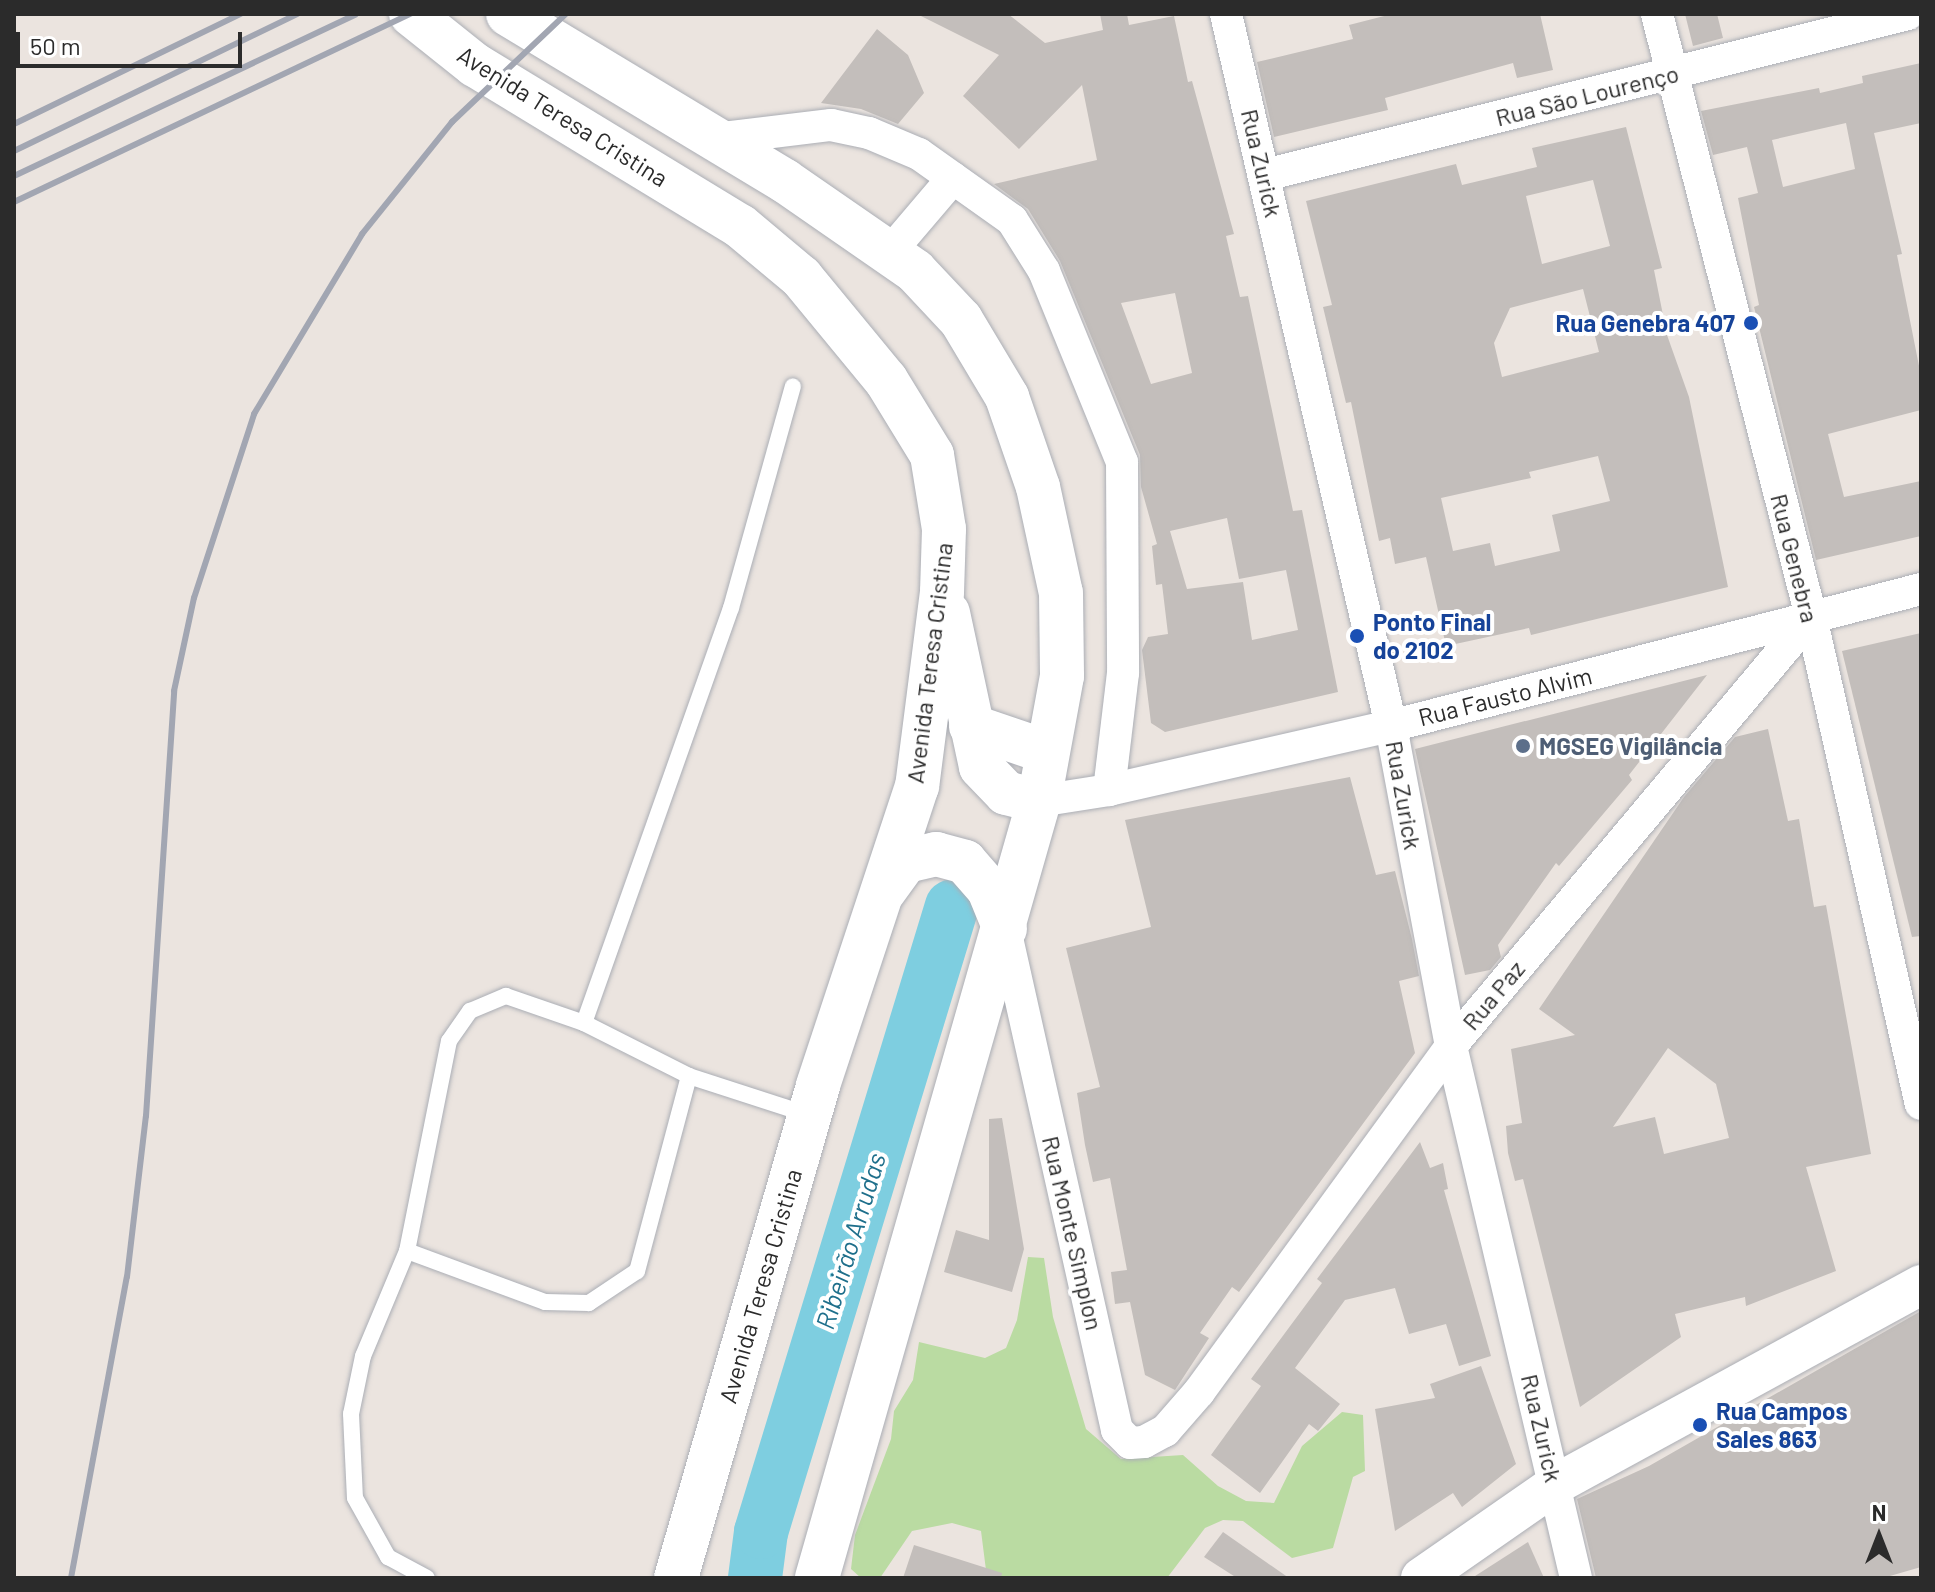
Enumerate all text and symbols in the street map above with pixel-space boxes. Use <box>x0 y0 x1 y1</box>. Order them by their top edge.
scale bar <box>20 16 246 66</box>
text: 50 m <box>30 31 81 60</box>
street label: Avenida Teresa Cristina <box>453 40 673 192</box>
street label: Rua São Lourenço <box>1492 58 1682 132</box>
street label: Rua Zurick <box>1236 106 1288 220</box>
place label: Rua Genebra 407 <box>1556 309 1735 337</box>
marker: Rua Genebra 407 <box>1742 314 1760 332</box>
street label: Rua Genebra <box>1765 491 1825 625</box>
street label: Avenida Teresa Cristina <box>900 541 958 785</box>
place label: Ponto Final do 2102 <box>1373 608 1491 664</box>
marker: Ponto Final do 2102 <box>1348 627 1366 645</box>
street label: Rua Fausto Alvim <box>1415 661 1595 731</box>
place label: MGSEG Vigilância <box>1539 732 1722 760</box>
marker: MGSEG Vigilância <box>1514 737 1532 755</box>
street label: Rua Zurick <box>1380 738 1428 852</box>
street label: Rua Paz <box>1456 954 1530 1036</box>
street label: Rua Monte Simplon <box>1037 1133 1109 1333</box>
water label: Ribeirão Arrudas <box>808 1149 892 1333</box>
street label: Avenida Teresa Cristina <box>713 1165 807 1407</box>
street label: Rua Zurick <box>1516 1371 1568 1485</box>
place label: Rua Campos Sales 863 <box>1716 1397 1847 1453</box>
marker: Rua Campos Sales 863 <box>1691 1416 1709 1434</box>
north arrow <box>1839 1496 1919 1576</box>
text: N <box>1872 1499 1886 1525</box>

